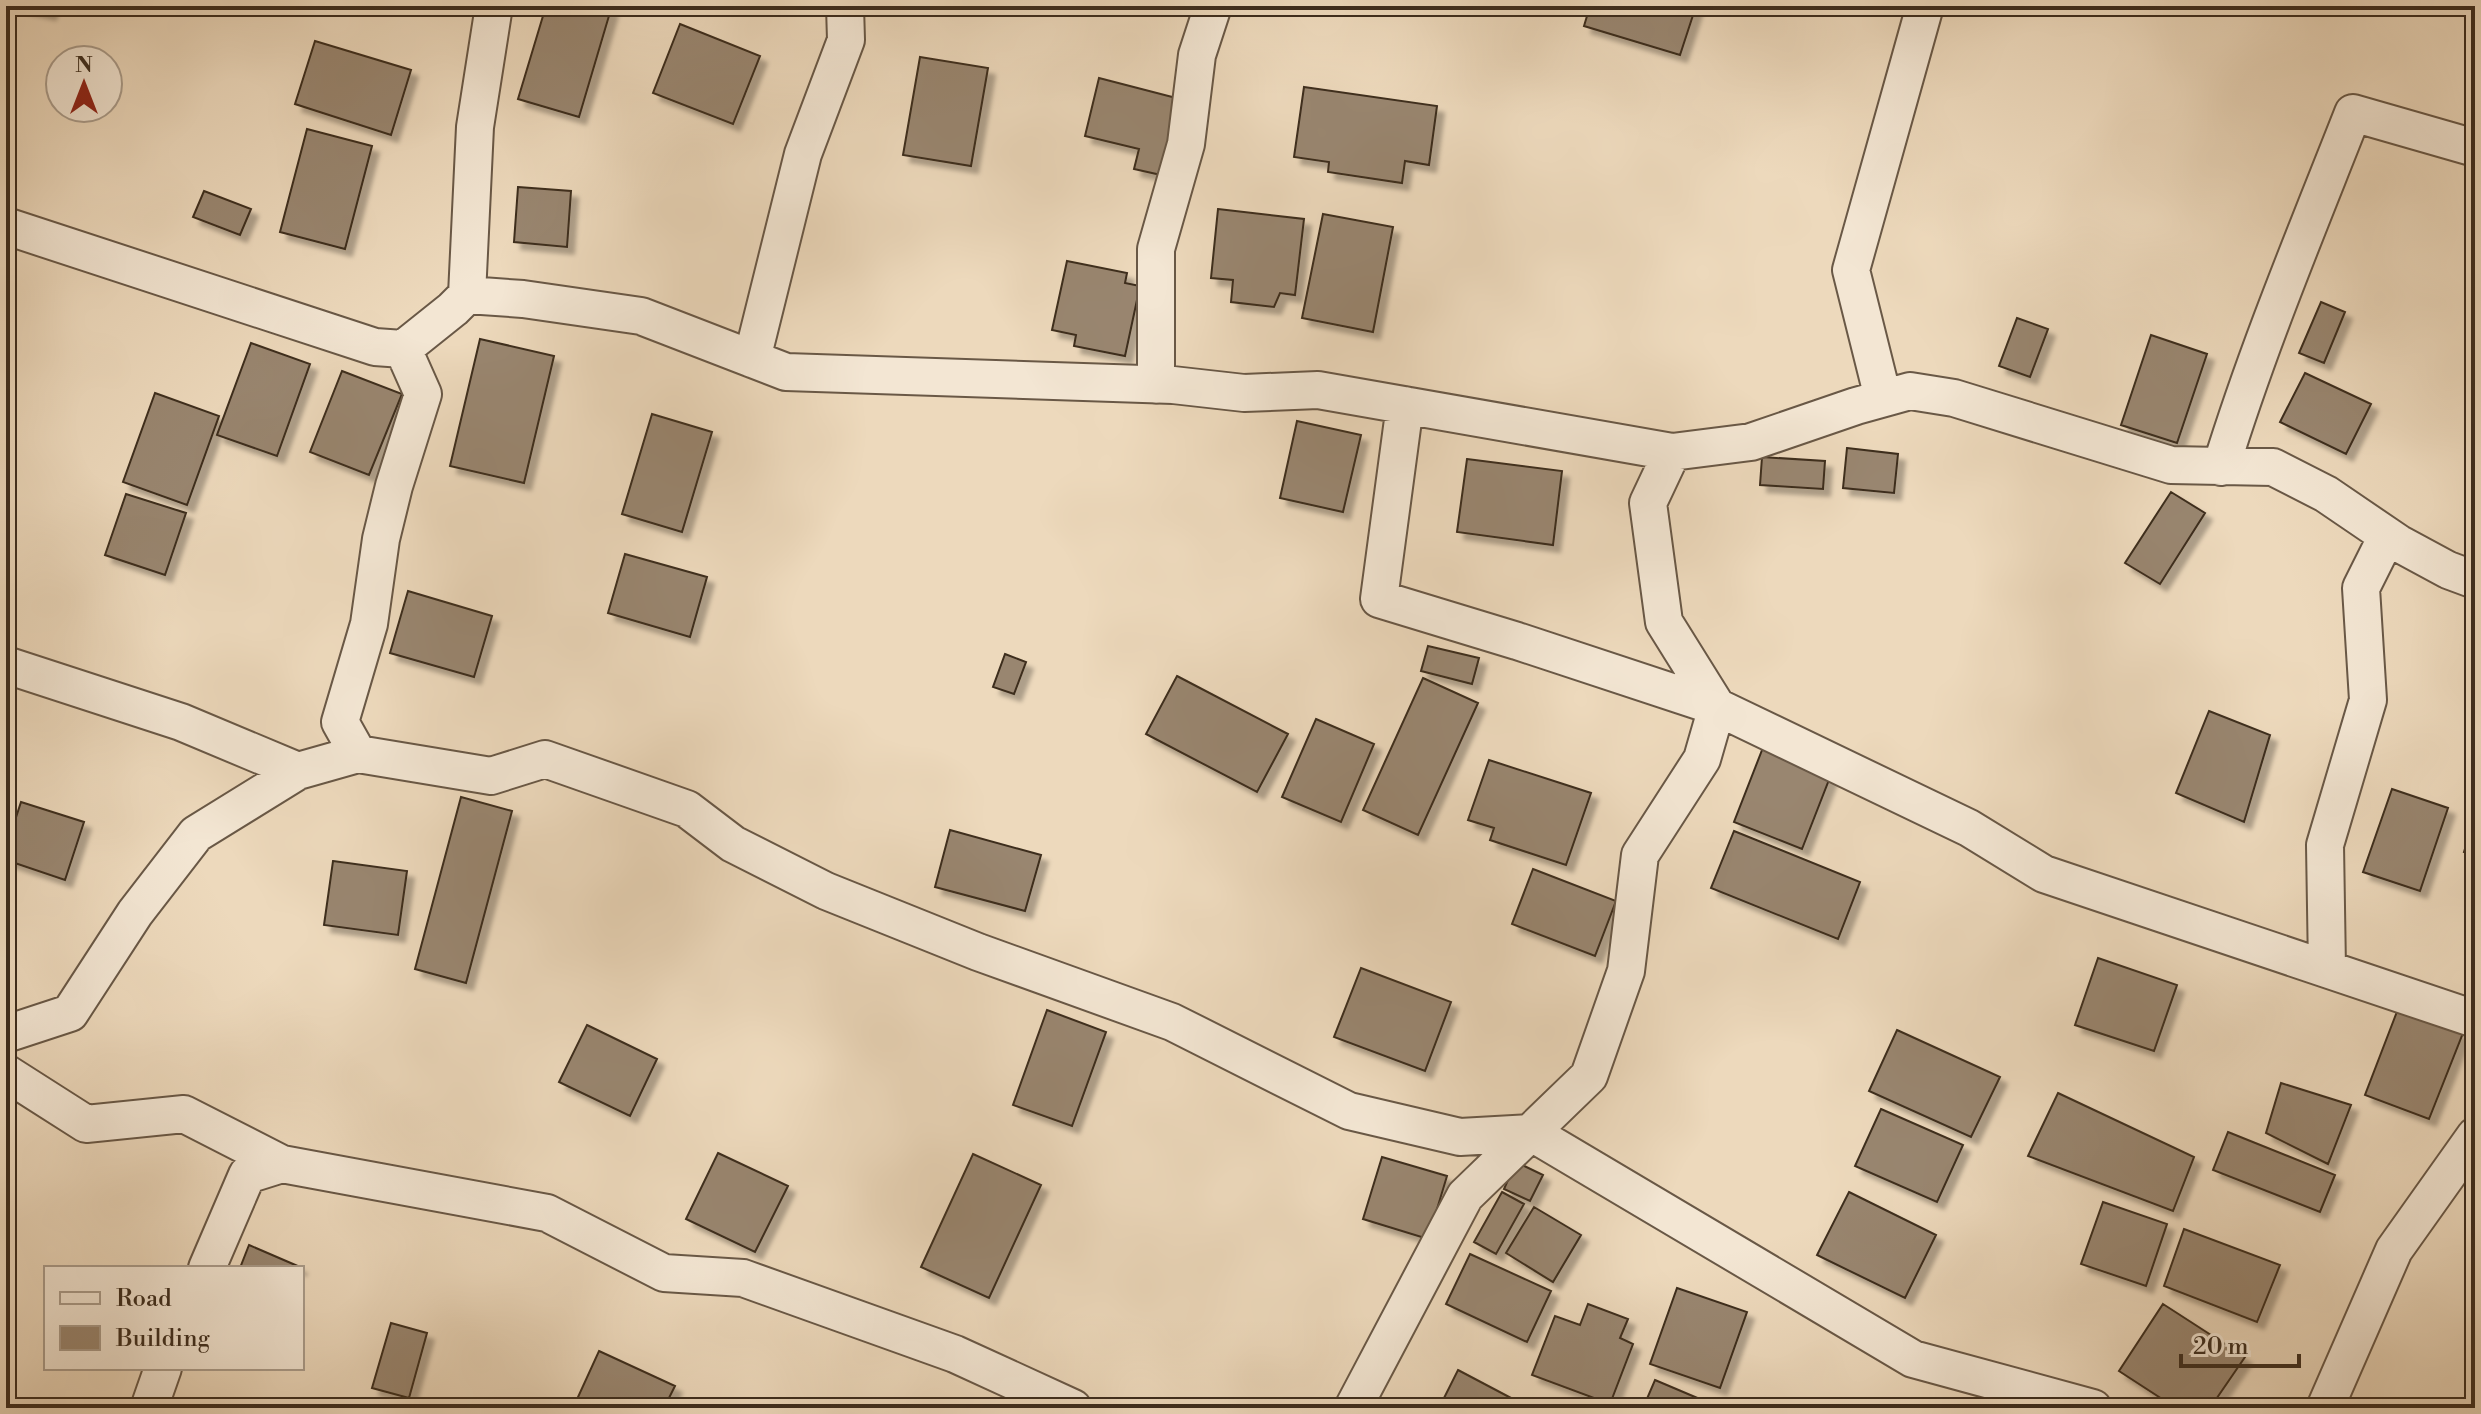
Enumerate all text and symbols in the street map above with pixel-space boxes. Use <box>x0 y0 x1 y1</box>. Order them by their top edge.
north arrow <box>44 44 124 124</box>
text: N <box>75 52 93 79</box>
legend <box>44 1266 304 1370</box>
text: Road <box>116 1284 172 1314</box>
scale bar <box>2181 1318 2299 1368</box>
text: Building <box>115 1324 210 1354</box>
text: 20 m <box>2193 1332 2249 1362</box>

